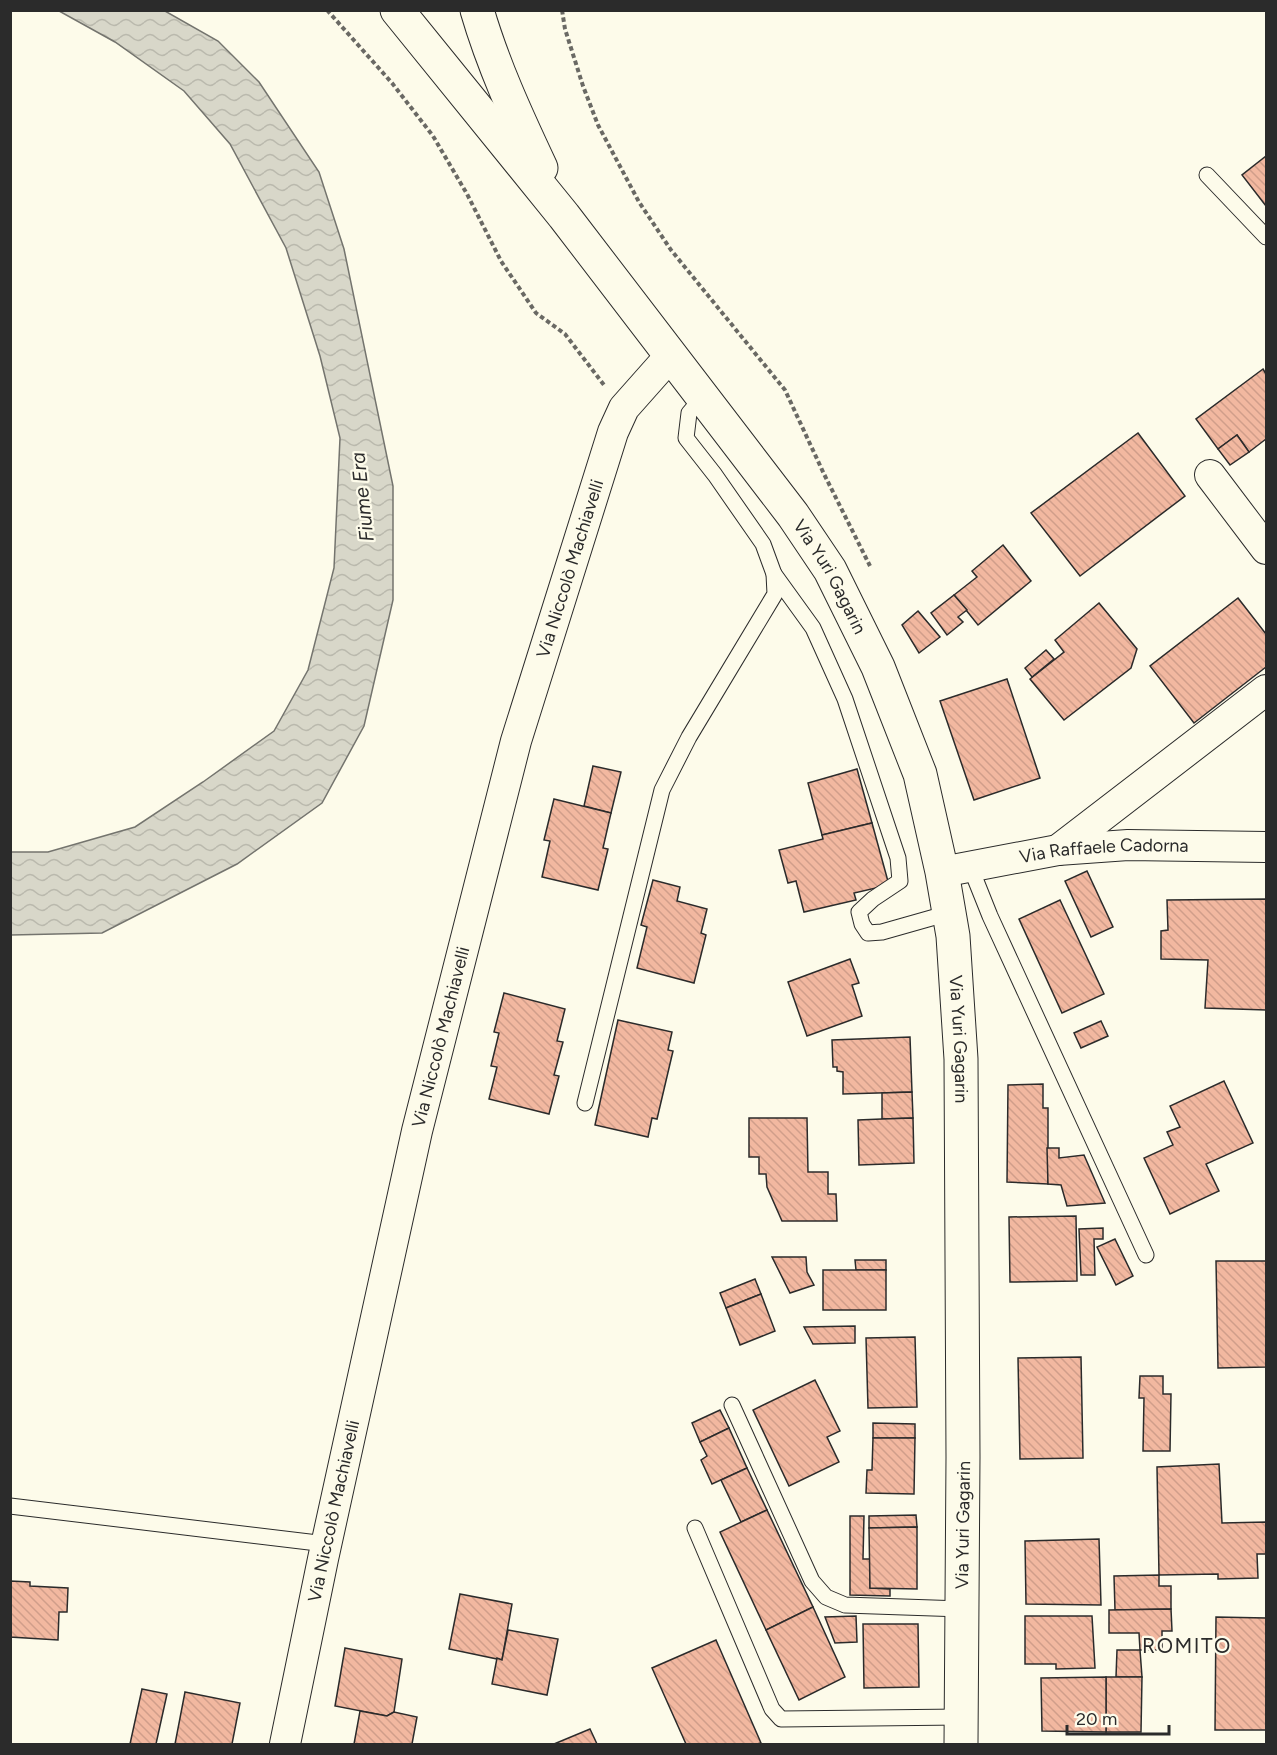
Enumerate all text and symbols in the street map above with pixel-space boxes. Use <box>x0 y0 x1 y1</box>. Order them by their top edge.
water label: Fiume Era <box>345 451 379 543</box>
street label: Via Niccolò Machiavelli <box>532 477 608 661</box>
street label: Via Yuri Gagarin <box>788 515 871 638</box>
street label: Via Raffaele Cadorna <box>1018 834 1189 868</box>
street label: Via Niccolò Machiavelli <box>407 944 474 1130</box>
street label: Via Yuri Gagarin <box>945 974 972 1103</box>
street label: Via Niccolò Machiavelli <box>303 1418 364 1604</box>
street label: Via Yuri Gagarin <box>951 1461 975 1589</box>
district label: ROMITO <box>1142 1633 1232 1658</box>
scale bar <box>1067 1698 1169 1736</box>
text: 20 m <box>1076 1708 1117 1730</box>

